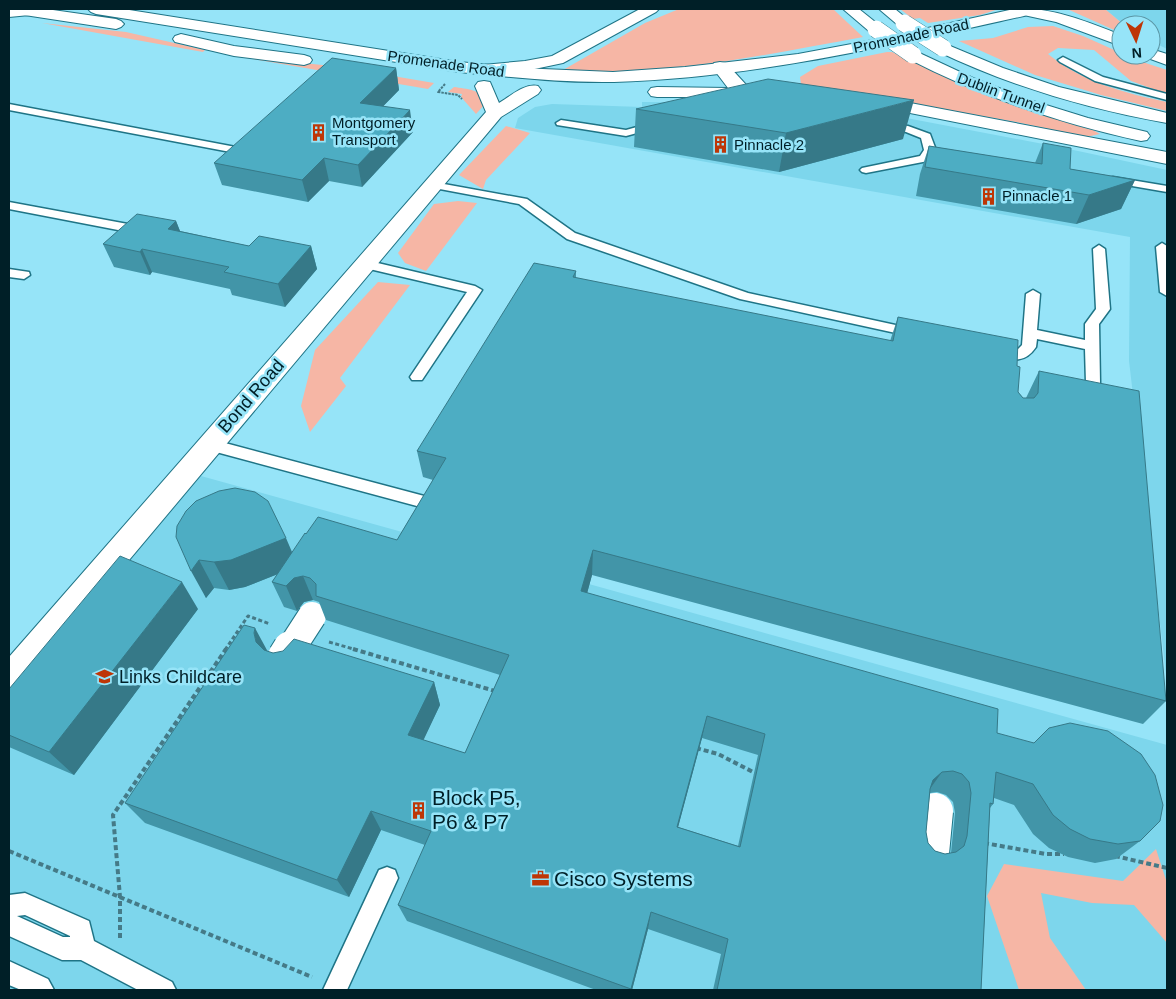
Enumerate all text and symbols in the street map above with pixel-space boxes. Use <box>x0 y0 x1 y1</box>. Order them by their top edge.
street label: Promenade Road <box>852 15 970 56</box>
north arrow <box>1111 15 1161 65</box>
text: N <box>1131 45 1143 61</box>
street label: Promenade Road <box>387 47 505 80</box>
street label: Dublin Tunnel <box>955 69 1047 116</box>
place label: Montgomery Transport <box>332 114 416 148</box>
building icon: Montgomery Transport <box>308 122 328 142</box>
building icon: Pinnacle 2 <box>710 135 730 155</box>
place label: Pinnacle 2 <box>734 136 804 153</box>
building icon: Pinnacle 1 <box>978 186 998 206</box>
place label: Pinnacle 1 <box>1002 187 1072 204</box>
street label: Bond Road <box>214 355 288 437</box>
school or university icon: Links Childcare <box>95 667 115 687</box>
place label: Links Childcare <box>119 667 242 687</box>
place label: Block P5, P6 & P7 <box>432 786 521 833</box>
building icon: Block P5, P6 & P7 <box>408 800 428 820</box>
place label: Cisco Systems <box>554 867 693 890</box>
office icon: Cisco Systems <box>530 869 550 889</box>

